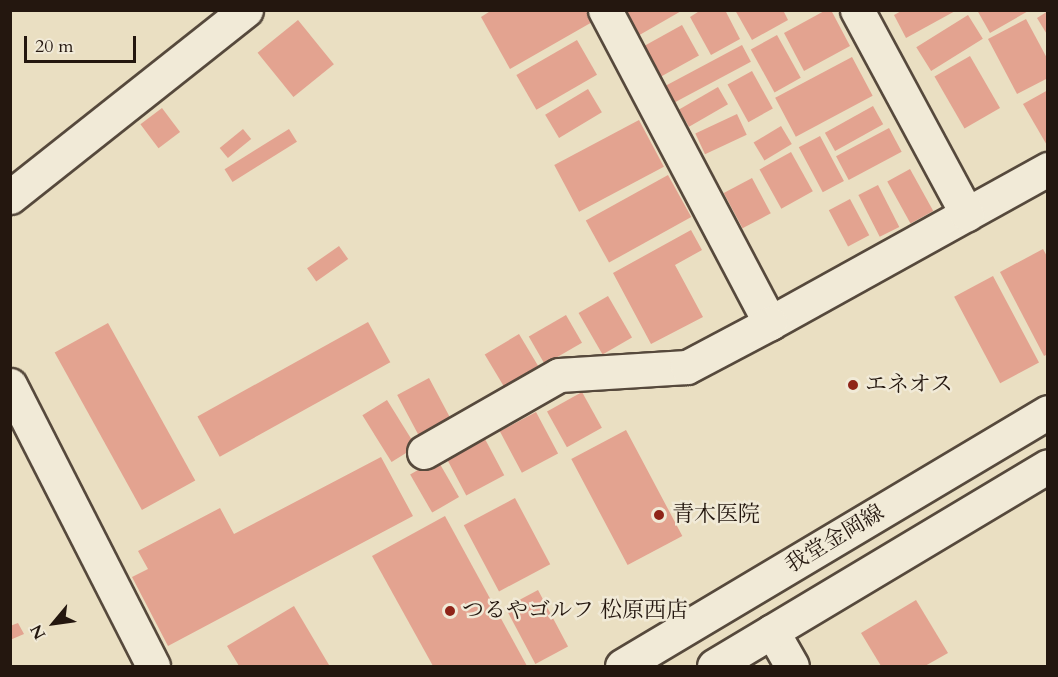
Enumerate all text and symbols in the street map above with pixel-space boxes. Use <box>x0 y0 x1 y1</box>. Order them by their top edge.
scale bar <box>27 24 140 62</box>
text: 20 m <box>35 34 74 59</box>
place label: エネオス <box>865 372 953 398</box>
marker: エネオス <box>846 378 860 392</box>
street label: 我堂金岡線 <box>781 499 889 579</box>
place label: 青木医院 <box>672 502 760 528</box>
marker: 青木医院 <box>650 506 668 524</box>
north arrow <box>24 593 84 653</box>
place label: つるやゴルフ 松原西店 <box>462 598 688 624</box>
marker: つるやゴルフ 松原西店 <box>443 604 457 618</box>
text: N <box>25 620 51 643</box>

